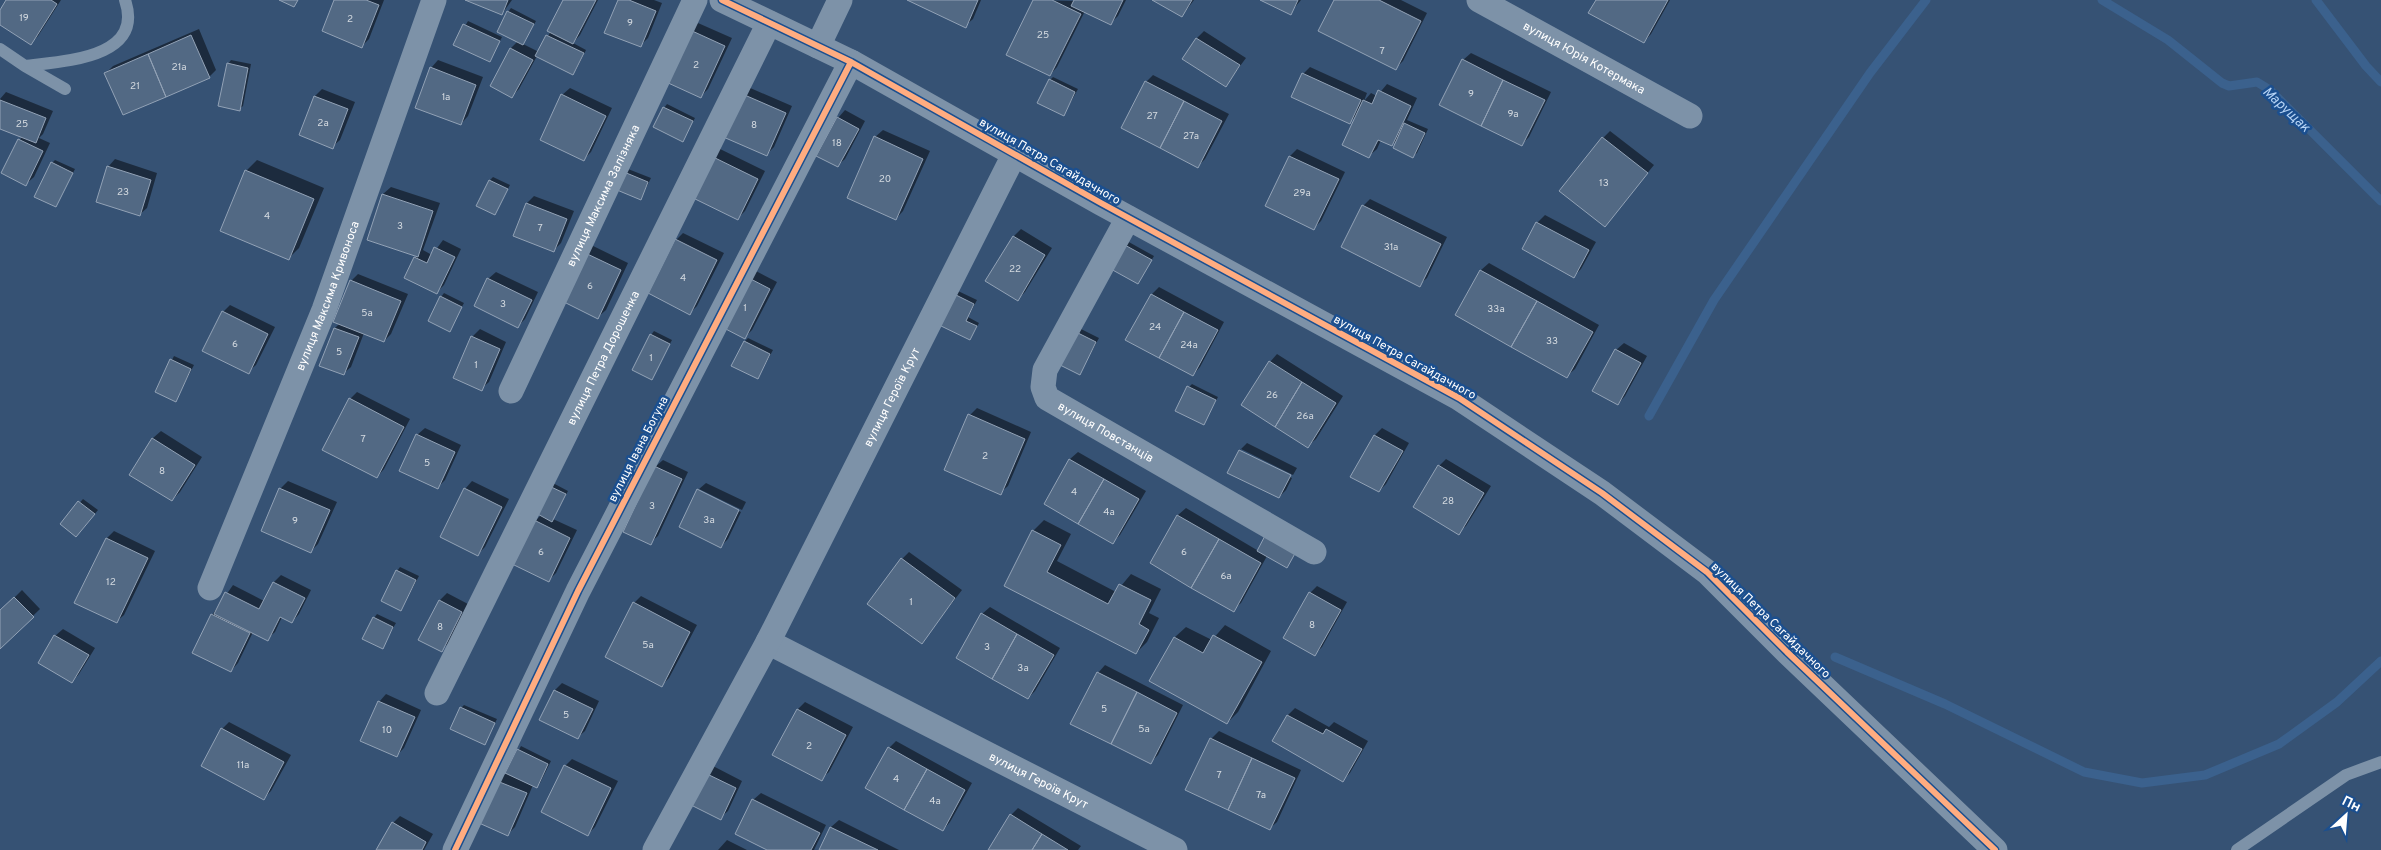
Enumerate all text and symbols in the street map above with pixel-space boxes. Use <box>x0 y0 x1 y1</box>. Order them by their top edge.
house number: 19 <box>19 12 29 25</box>
house number: 2 <box>347 13 353 26</box>
house number: 9 <box>627 17 633 30</box>
street label: вулиця Юрія Котермака <box>1520 19 1648 99</box>
house number: 25 <box>1037 29 1049 42</box>
house number: 7 <box>1379 45 1385 58</box>
house number: 2 <box>693 59 699 72</box>
house number: 21а <box>172 61 186 74</box>
house number: 21 <box>130 80 140 93</box>
water label: Марущак <box>2259 84 2314 137</box>
house number: 9 <box>1468 88 1474 101</box>
house number: 1а <box>442 91 450 104</box>
house number: 9а <box>1507 108 1519 121</box>
house number: 27 <box>1146 110 1158 123</box>
street label: вулиця Петра Сагайдачного <box>976 115 1123 209</box>
house number: 2а <box>317 117 329 130</box>
house number: 25 <box>16 118 28 131</box>
house number: 8 <box>751 119 757 132</box>
street label: вулиця Максима Залізняка <box>564 122 644 270</box>
house number: 27а <box>1183 130 1199 143</box>
house number: 18 <box>832 137 842 150</box>
house number: 20 <box>879 173 891 186</box>
house number: 13 <box>1599 177 1609 190</box>
house number: 23 <box>117 186 129 199</box>
house number: 29а <box>1293 187 1311 200</box>
house number: 4 <box>264 210 270 223</box>
street label: вулиця Максима Кривоноса <box>293 219 364 373</box>
house number: 3 <box>397 220 403 233</box>
house number: 7 <box>537 222 543 235</box>
house number: 31а <box>1384 241 1398 254</box>
house number: 22 <box>1009 263 1021 276</box>
house number: 4 <box>680 272 686 285</box>
house number: 6 <box>587 280 593 293</box>
street label: вулиця Петра Дорошенка <box>564 288 644 428</box>
house number: 3 <box>500 298 506 311</box>
house number: 1 <box>743 302 747 315</box>
house number: 33а <box>1487 303 1505 316</box>
house number: 5а <box>361 307 373 320</box>
street label: вулиця Петра Сагайдачного <box>1330 312 1479 404</box>
house number: 24 <box>1149 321 1161 334</box>
house number: 33 <box>1546 335 1558 348</box>
house number: 6 <box>232 338 238 351</box>
house number: 24а <box>1180 339 1198 352</box>
street label: вулиця Героїв Крут <box>861 345 925 450</box>
house number: 5 <box>336 346 342 359</box>
house number: 1 <box>649 352 653 365</box>
house number: 1 <box>474 359 478 372</box>
house number: 26 <box>1266 389 1278 402</box>
street label: вулиця Івана Богуна <box>605 394 673 505</box>
street label: вулиця Повстанців <box>1054 399 1156 467</box>
house number: 26а <box>1296 410 1314 423</box>
house number: 7 <box>360 433 366 446</box>
house number: 2 <box>982 450 988 463</box>
house number: 5 <box>424 457 430 470</box>
house number: 8 <box>159 465 165 478</box>
house number: 4 <box>1071 486 1077 499</box>
house number: 28 <box>1442 495 1454 508</box>
house number: 3 <box>649 500 655 513</box>
house number: 4а <box>1103 506 1115 519</box>
house number: 3а <box>703 514 715 527</box>
house number: 9 <box>292 515 298 528</box>
house number: 6 <box>538 546 544 559</box>
house number: 6 <box>1181 546 1187 559</box>
street label: вулиця Петра Сагайдачного <box>1707 559 1834 682</box>
house number: 6а <box>1220 570 1232 583</box>
house number: 12 <box>106 576 116 589</box>
house number: 1 <box>909 596 913 609</box>
house number: 8 <box>1309 619 1315 632</box>
house number: 8 <box>437 621 443 634</box>
house number: 5а <box>642 639 654 652</box>
house number: 3 <box>984 641 990 654</box>
house number: 3а <box>1017 662 1029 675</box>
house number: 5 <box>1101 703 1107 716</box>
house number: 5 <box>563 709 569 722</box>
house number: 5а <box>1138 723 1150 736</box>
house number: 10 <box>382 724 392 737</box>
house number: 2 <box>806 740 812 753</box>
street label: вулиця Героїв Крут <box>986 749 1091 813</box>
house number: 11а <box>237 759 249 772</box>
house number: 7 <box>1216 769 1222 782</box>
house number: 4 <box>893 773 899 786</box>
house number: 7а <box>1256 789 1266 802</box>
north arrow <box>2321 790 2371 840</box>
text: Пн <box>2339 793 2363 816</box>
house number: 4а <box>929 795 941 808</box>

